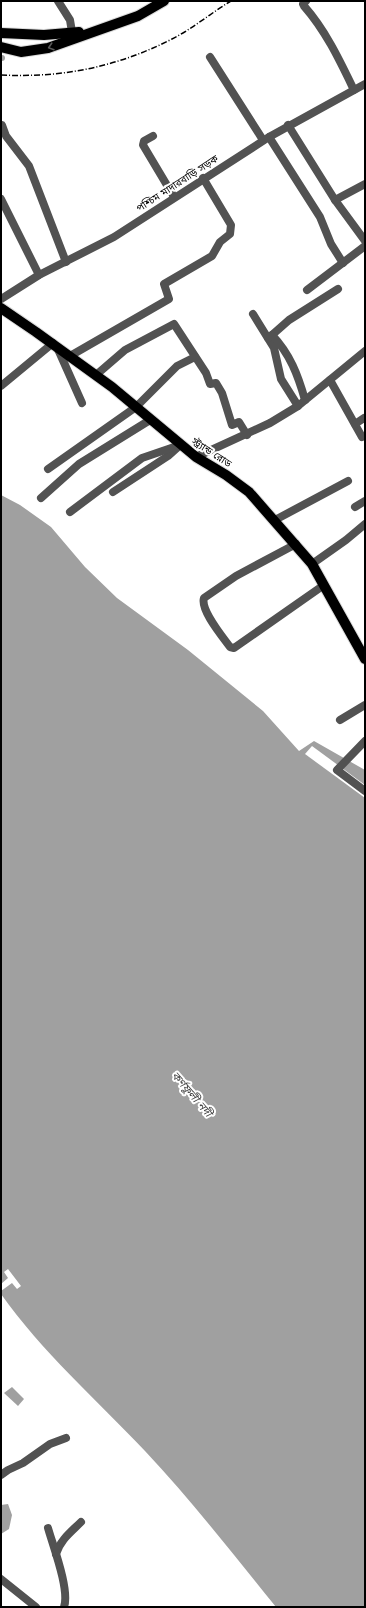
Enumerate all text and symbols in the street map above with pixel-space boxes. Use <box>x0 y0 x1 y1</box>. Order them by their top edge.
one-way arrow <box>47 42 54 51</box>
street label: পশ্চিম মাদারবাড়ি সড়ক <box>134 152 221 214</box>
street label: স্ট্র্যান্ড রোড <box>189 435 234 470</box>
water label: কর্ণফুলী নদী <box>169 1069 217 1121</box>

